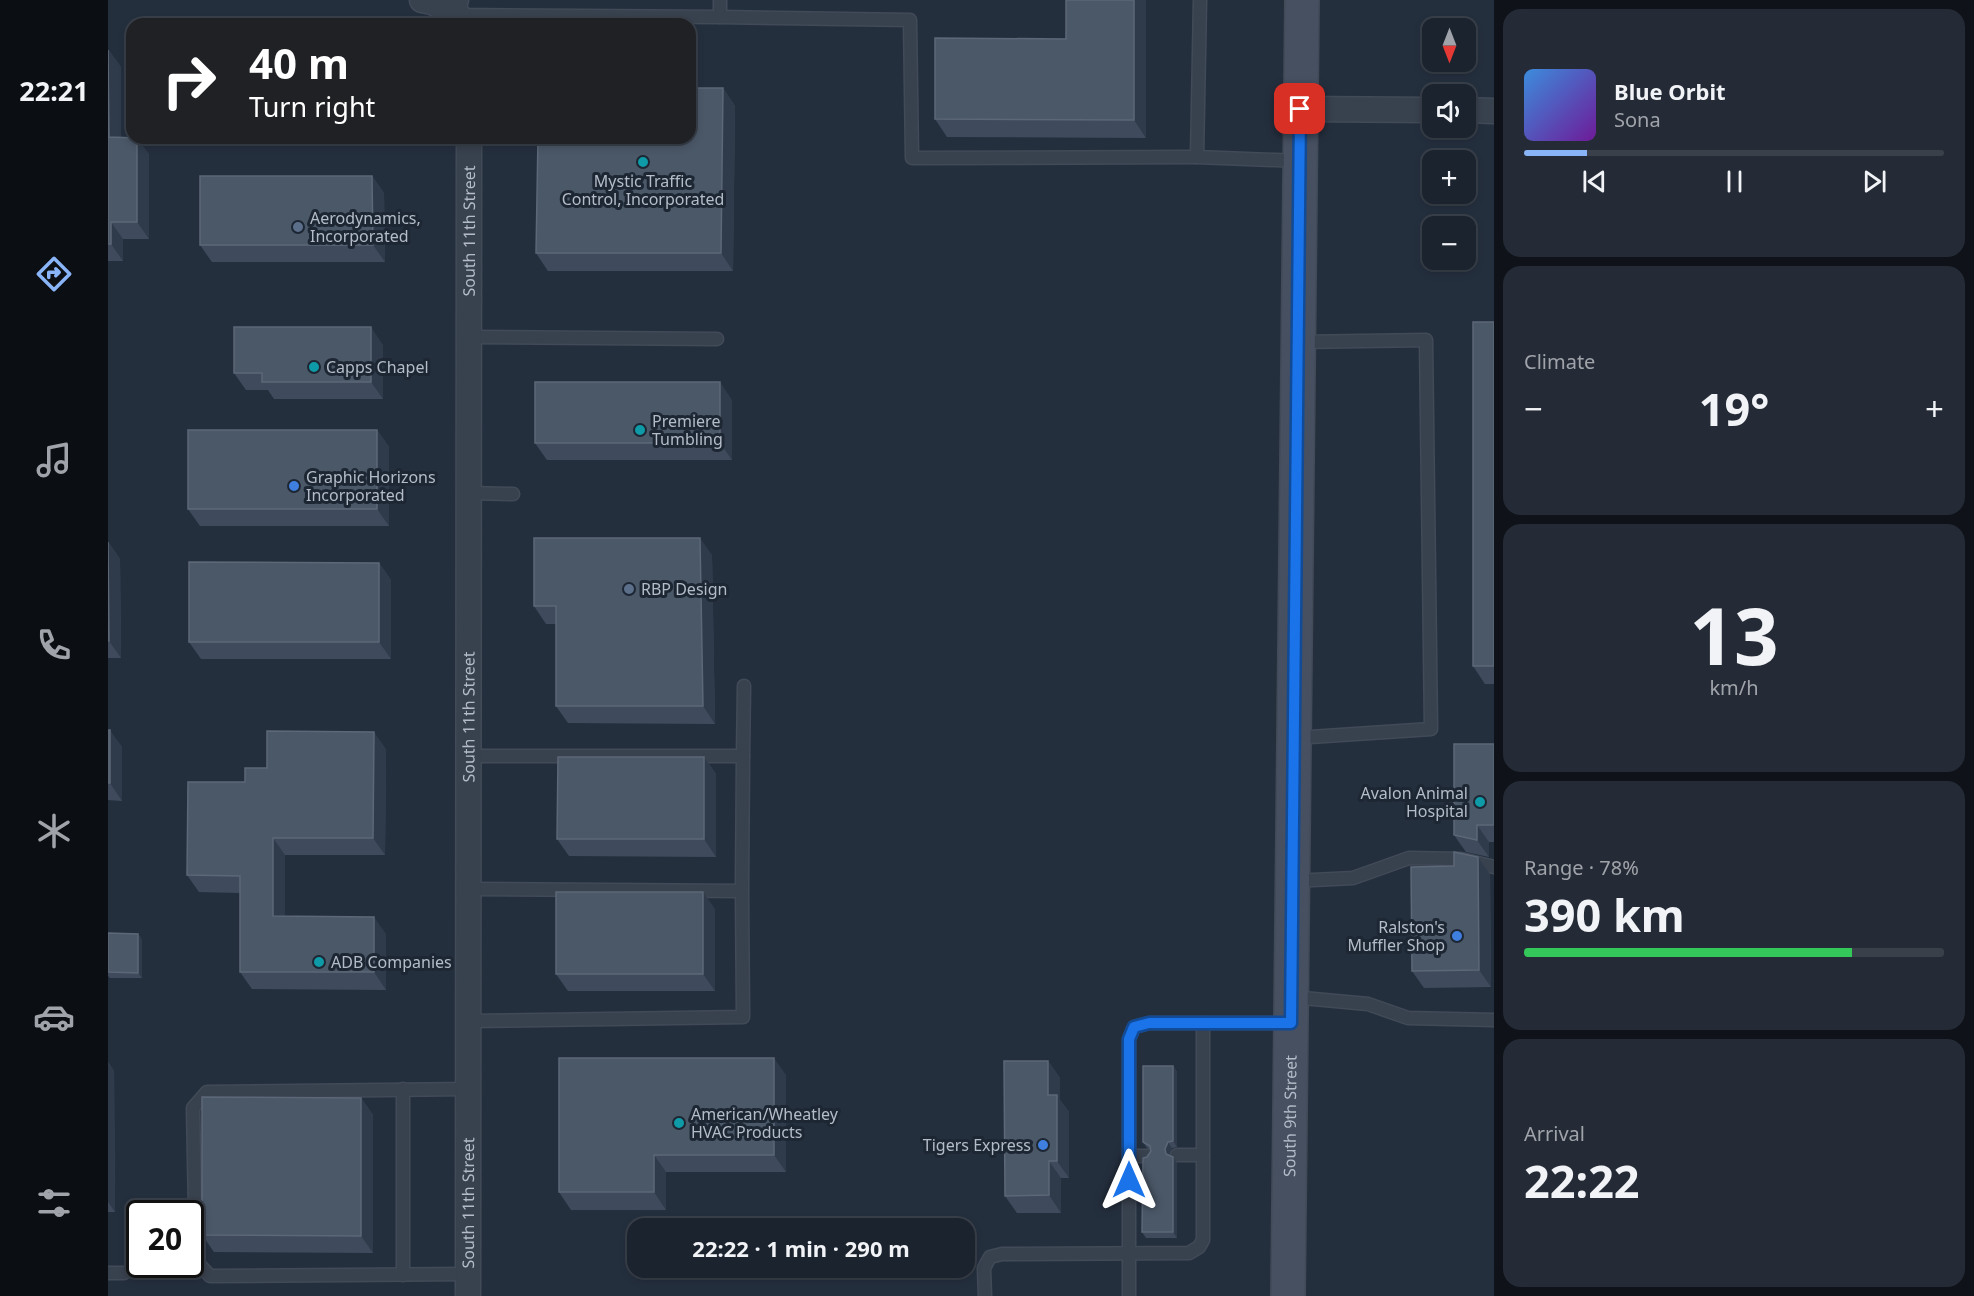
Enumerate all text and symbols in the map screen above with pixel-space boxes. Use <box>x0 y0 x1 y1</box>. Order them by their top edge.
north arrow <box>1422 18 1476 72</box>
map controls <box>1422 18 1476 270</box>
text: 40 m <box>249 34 349 91</box>
icon: right <box>150 42 228 120</box>
text: 22:21 <box>19 72 89 109</box>
text: Blue Orbit <box>1614 76 1726 106</box>
pin <box>1274 83 1325 134</box>
button: sound <box>1422 84 1476 138</box>
text: Turn right <box>249 88 375 125</box>
icon: arrive <box>1283 92 1316 125</box>
text: Sona <box>1614 106 1661 133</box>
button: + <box>1422 150 1476 204</box>
marker: Mystic Traffic Control, Incorporated <box>636 155 650 169</box>
street label: South 11th Street <box>458 165 480 297</box>
icon: previous <box>1578 165 1611 198</box>
icon: pause <box>1718 165 1751 198</box>
icon: next <box>1858 165 1891 198</box>
place label: Mystic Traffic Control, Incorporated <box>562 170 724 210</box>
place label: Aerodynamics, Incorporated <box>310 207 421 247</box>
button: − <box>1422 216 1476 270</box>
marker: Aerodynamics, Incorporated <box>291 220 305 234</box>
icon: directions <box>33 253 75 295</box>
text: Climate <box>1524 348 1595 375</box>
place label: Capps Chapel <box>326 356 429 378</box>
marker: Capps Chapel <box>307 360 321 374</box>
text: 19° <box>1699 378 1769 439</box>
text: − <box>1524 386 1543 431</box>
text: + <box>1925 386 1944 431</box>
place label: Premiere Tumbling <box>652 410 723 450</box>
marker: Premiere Tumbling <box>633 423 647 437</box>
icon: music <box>33 439 75 481</box>
place label: Graphic Horizons Incorporated <box>306 466 436 506</box>
marker: Graphic Horizons Incorporated <box>287 479 301 493</box>
place label: RBP Design <box>641 578 727 600</box>
marker: RBP Design <box>622 582 636 596</box>
text: 13 <box>1689 582 1779 688</box>
icon: phone <box>33 624 75 666</box>
street label: South 11th Street <box>457 651 480 783</box>
text: km/h <box>1709 674 1759 701</box>
place label: Avalon Animal Hospital <box>1361 782 1468 822</box>
marker: Avalon Animal Hospital <box>1473 795 1487 809</box>
icon: climate <box>33 810 75 852</box>
text: Range · 78% <box>1524 854 1639 881</box>
text: 390 km <box>1524 884 1685 945</box>
place label: Ralston's Muffler Shop <box>1347 916 1445 956</box>
marker: Ralston's Muffler Shop <box>1450 929 1464 943</box>
place label: ADB Companies <box>331 951 452 973</box>
marker: ADB Companies <box>312 955 326 969</box>
icon: car <box>33 996 75 1038</box>
street label: South 9th Street <box>1278 1055 1302 1177</box>
place label: American/Wheatley HVAC Products <box>691 1103 839 1143</box>
marker: American/Wheatley HVAC Products <box>672 1116 686 1130</box>
text: Arrival <box>1524 1120 1585 1147</box>
place label: Tigers Express <box>923 1134 1031 1156</box>
street label: South 11th Street <box>457 1137 479 1269</box>
marker: Tigers Express <box>1036 1138 1050 1152</box>
position arrow <box>1097 1148 1161 1212</box>
text: 22:22 <box>1524 1150 1640 1211</box>
icon: filters <box>33 1182 75 1224</box>
speed limit sign: 20 <box>126 1200 204 1278</box>
text: 22:22 · 1 min · 290 m <box>692 1233 910 1263</box>

